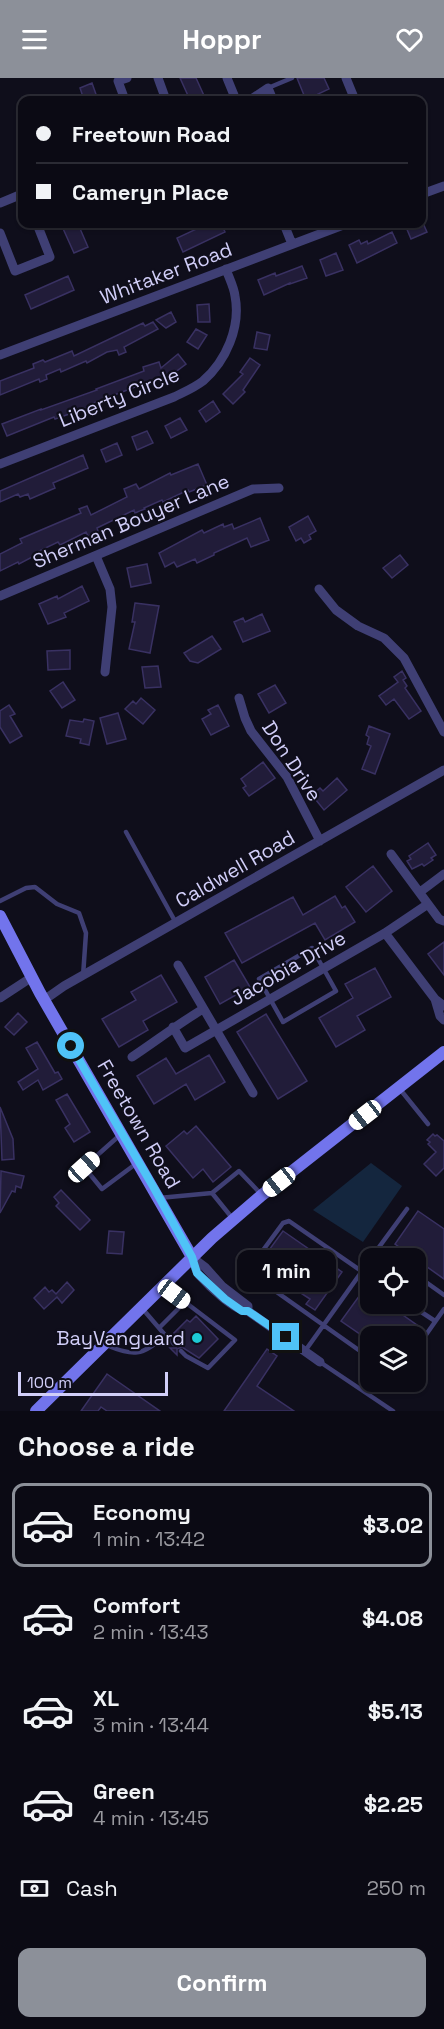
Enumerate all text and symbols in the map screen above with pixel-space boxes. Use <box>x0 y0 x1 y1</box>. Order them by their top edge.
text: Hoppr <box>182 22 262 57</box>
icon: menu <box>18 23 51 56</box>
icon: heart <box>393 23 426 56</box>
text: Freetown Road <box>72 120 230 148</box>
text: Cameryn Place <box>72 178 229 206</box>
street label: Whitaker Road <box>96 236 236 310</box>
street label: Liberty Circle <box>55 361 183 433</box>
street label: Sherman Bouyer Lane <box>29 468 233 574</box>
street label: Don Drive <box>256 716 328 806</box>
street label: Caldwell Road <box>171 824 299 914</box>
street label: Jacobia Drive <box>226 924 350 1012</box>
route start <box>57 1032 84 1059</box>
street label: Freetown Road <box>92 1055 186 1193</box>
car <box>345 1097 385 1133</box>
car <box>65 1148 103 1186</box>
car <box>259 1164 299 1200</box>
map controls <box>360 1248 426 1392</box>
button: locate <box>360 1248 426 1314</box>
callout: 1 min <box>236 1250 336 1292</box>
text: 1 min <box>262 1258 311 1284</box>
car <box>154 1276 194 1312</box>
route end <box>272 1323 299 1350</box>
place label: BayVanguard <box>56 1325 185 1351</box>
button: layers <box>360 1326 426 1392</box>
marker: BayVanguard <box>190 1331 204 1345</box>
scale bar <box>18 1369 168 1396</box>
text: 100 m <box>27 1372 72 1393</box>
text: Choose a ride <box>18 1429 195 1464</box>
icon: car <box>21 1498 75 1552</box>
text: Economy <box>93 1498 191 1526</box>
text: $3.02 <box>363 1511 423 1539</box>
text: 1 min · 13:42 <box>93 1526 205 1552</box>
icon: car <box>21 1591 75 1645</box>
text: Comfort <box>93 1591 181 1619</box>
text: $4.08 <box>362 1604 423 1632</box>
text: 2 min · 13:43 <box>93 1619 209 1645</box>
icon: car <box>21 1684 75 1738</box>
text: XL <box>93 1684 119 1712</box>
text: $5.13 <box>368 1697 423 1725</box>
text: 3 min · 13:44 <box>93 1712 209 1738</box>
icon: car <box>21 1777 75 1831</box>
text: Green <box>93 1777 155 1805</box>
text: $2.25 <box>364 1790 423 1818</box>
text: 4 min · 13:45 <box>93 1805 209 1831</box>
icon: cash <box>18 1872 51 1905</box>
text: Cash <box>66 1874 118 1902</box>
text: 250 m <box>367 1875 426 1901</box>
button: Confirm <box>18 1948 426 2017</box>

